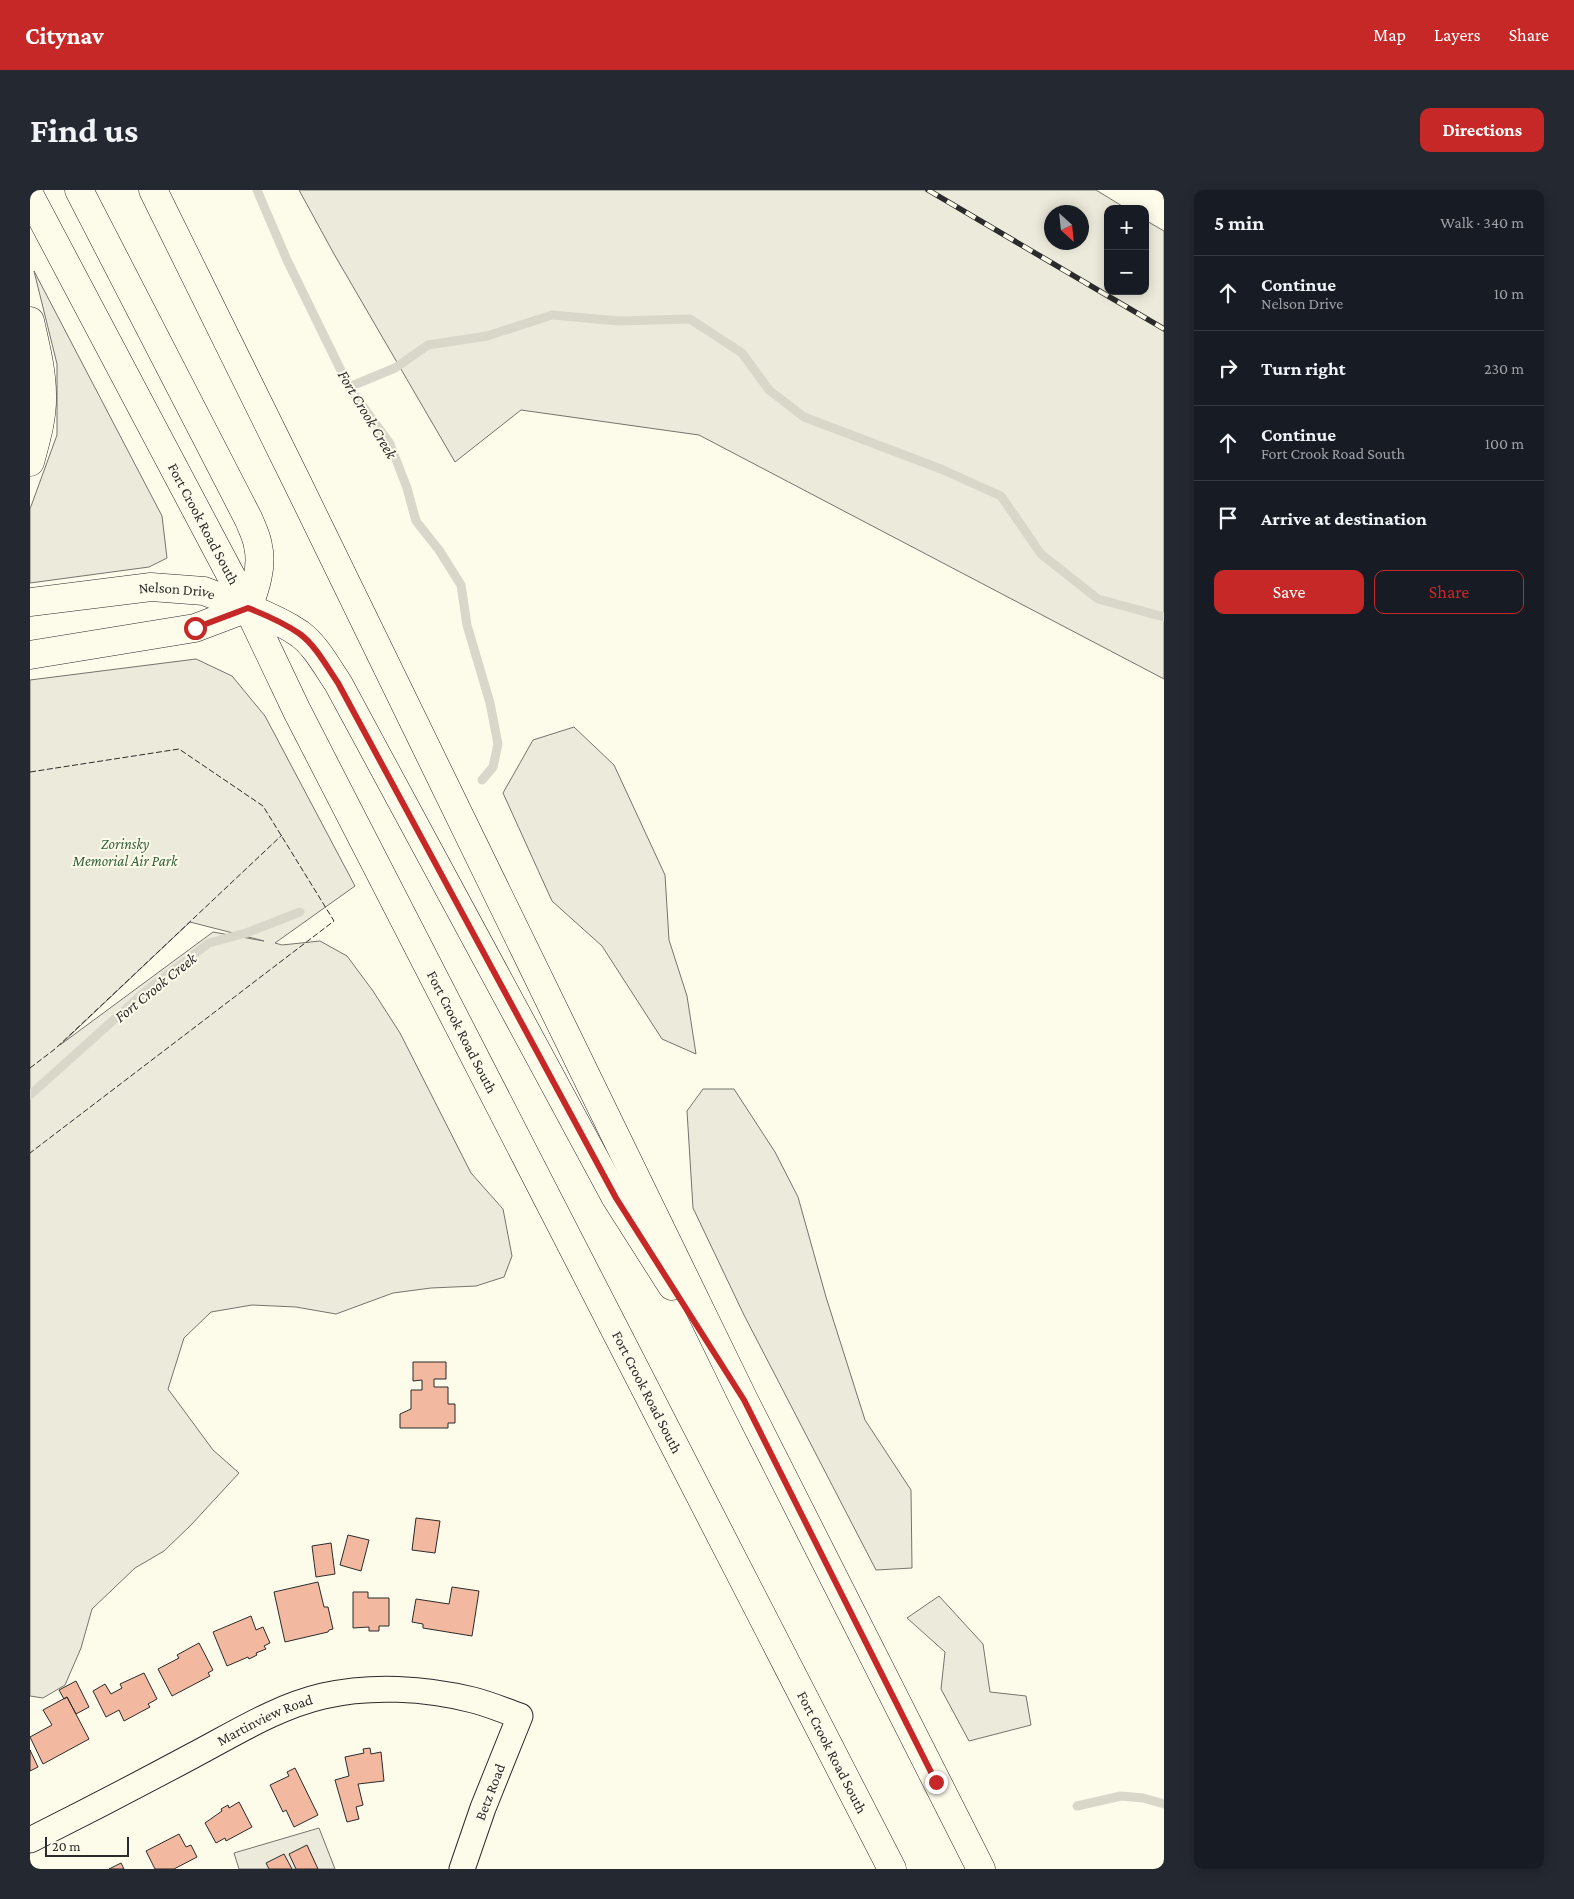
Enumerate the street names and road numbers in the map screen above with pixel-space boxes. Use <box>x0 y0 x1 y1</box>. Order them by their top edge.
street label: Fort Crook Road South <box>165 460 242 587</box>
street label: Nelson Drive <box>138 579 218 603</box>
street label: Fort Crook Road South <box>424 968 500 1096</box>
street label: Fort Crook Road South <box>609 1328 685 1456</box>
street label: Fort Crook Road South <box>794 1689 870 1816</box>
street label: Martinview Road <box>214 1691 314 1749</box>
street label: Betz Road <box>472 1761 508 1823</box>

